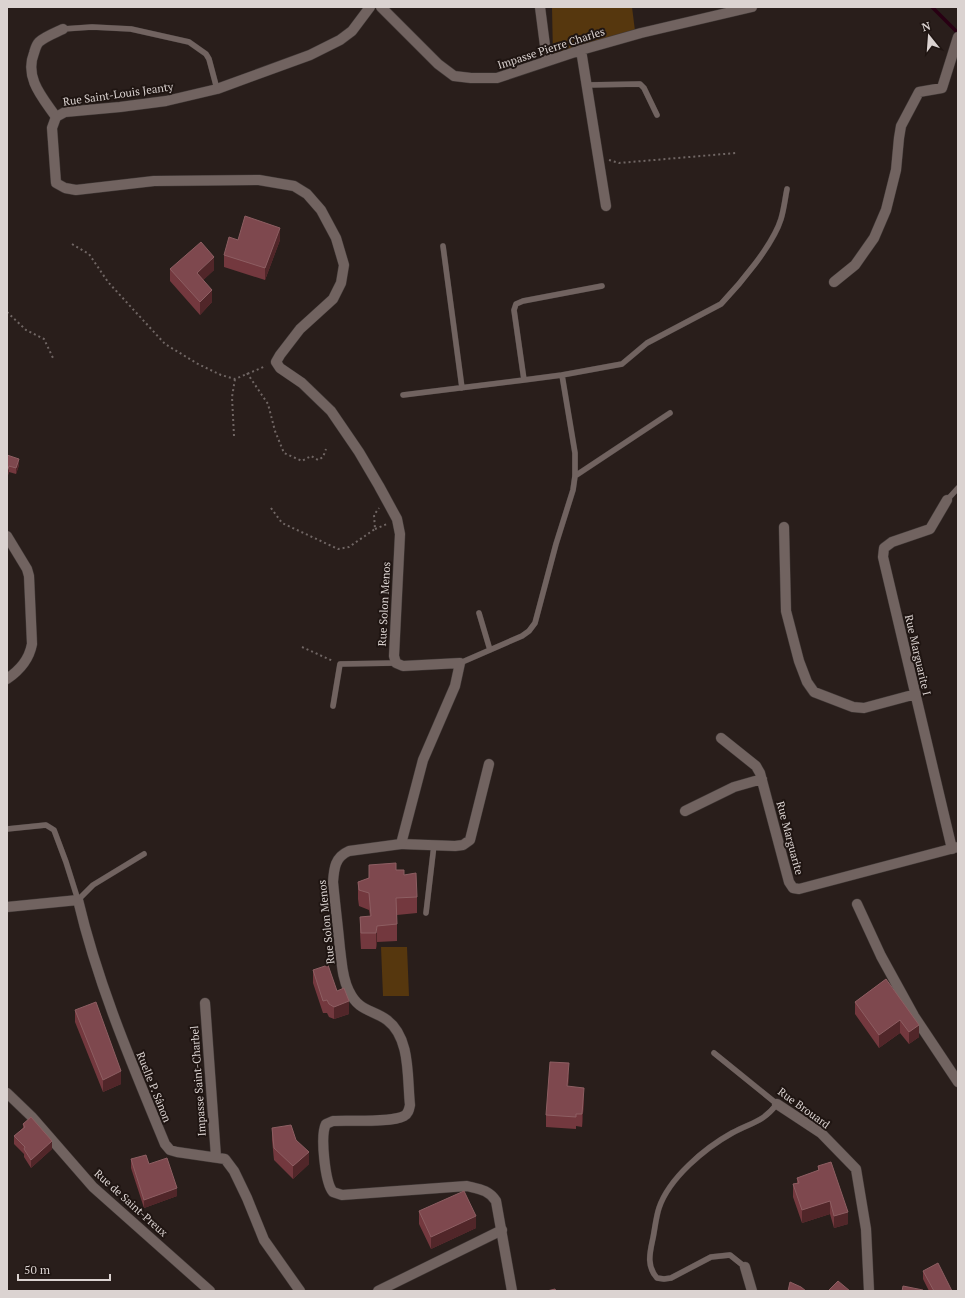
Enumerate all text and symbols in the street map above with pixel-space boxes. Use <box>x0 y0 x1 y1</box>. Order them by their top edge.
north arrow <box>909 16 949 56</box>
text: N <box>920 18 933 34</box>
street label: Impasse Pierre Charles <box>496 24 607 72</box>
street label: Rue Saint-Louis Jeanty <box>62 79 175 109</box>
street label: Rue Solon Menos <box>375 561 393 647</box>
street label: Rue Marguarite I <box>902 613 934 697</box>
street label: Rue Marguarite <box>773 800 807 877</box>
street label: Rue Solon Menos <box>315 879 337 965</box>
street label: Impasse Saint-Charbel <box>187 1025 209 1137</box>
street label: Ruelle P. Sânon <box>134 1050 175 1125</box>
street label: Rue Brouard <box>775 1084 833 1132</box>
street label: Rue de Saint-Preux <box>91 1166 171 1240</box>
scale bar <box>18 1256 110 1282</box>
text: 50 m <box>24 1262 51 1277</box>

